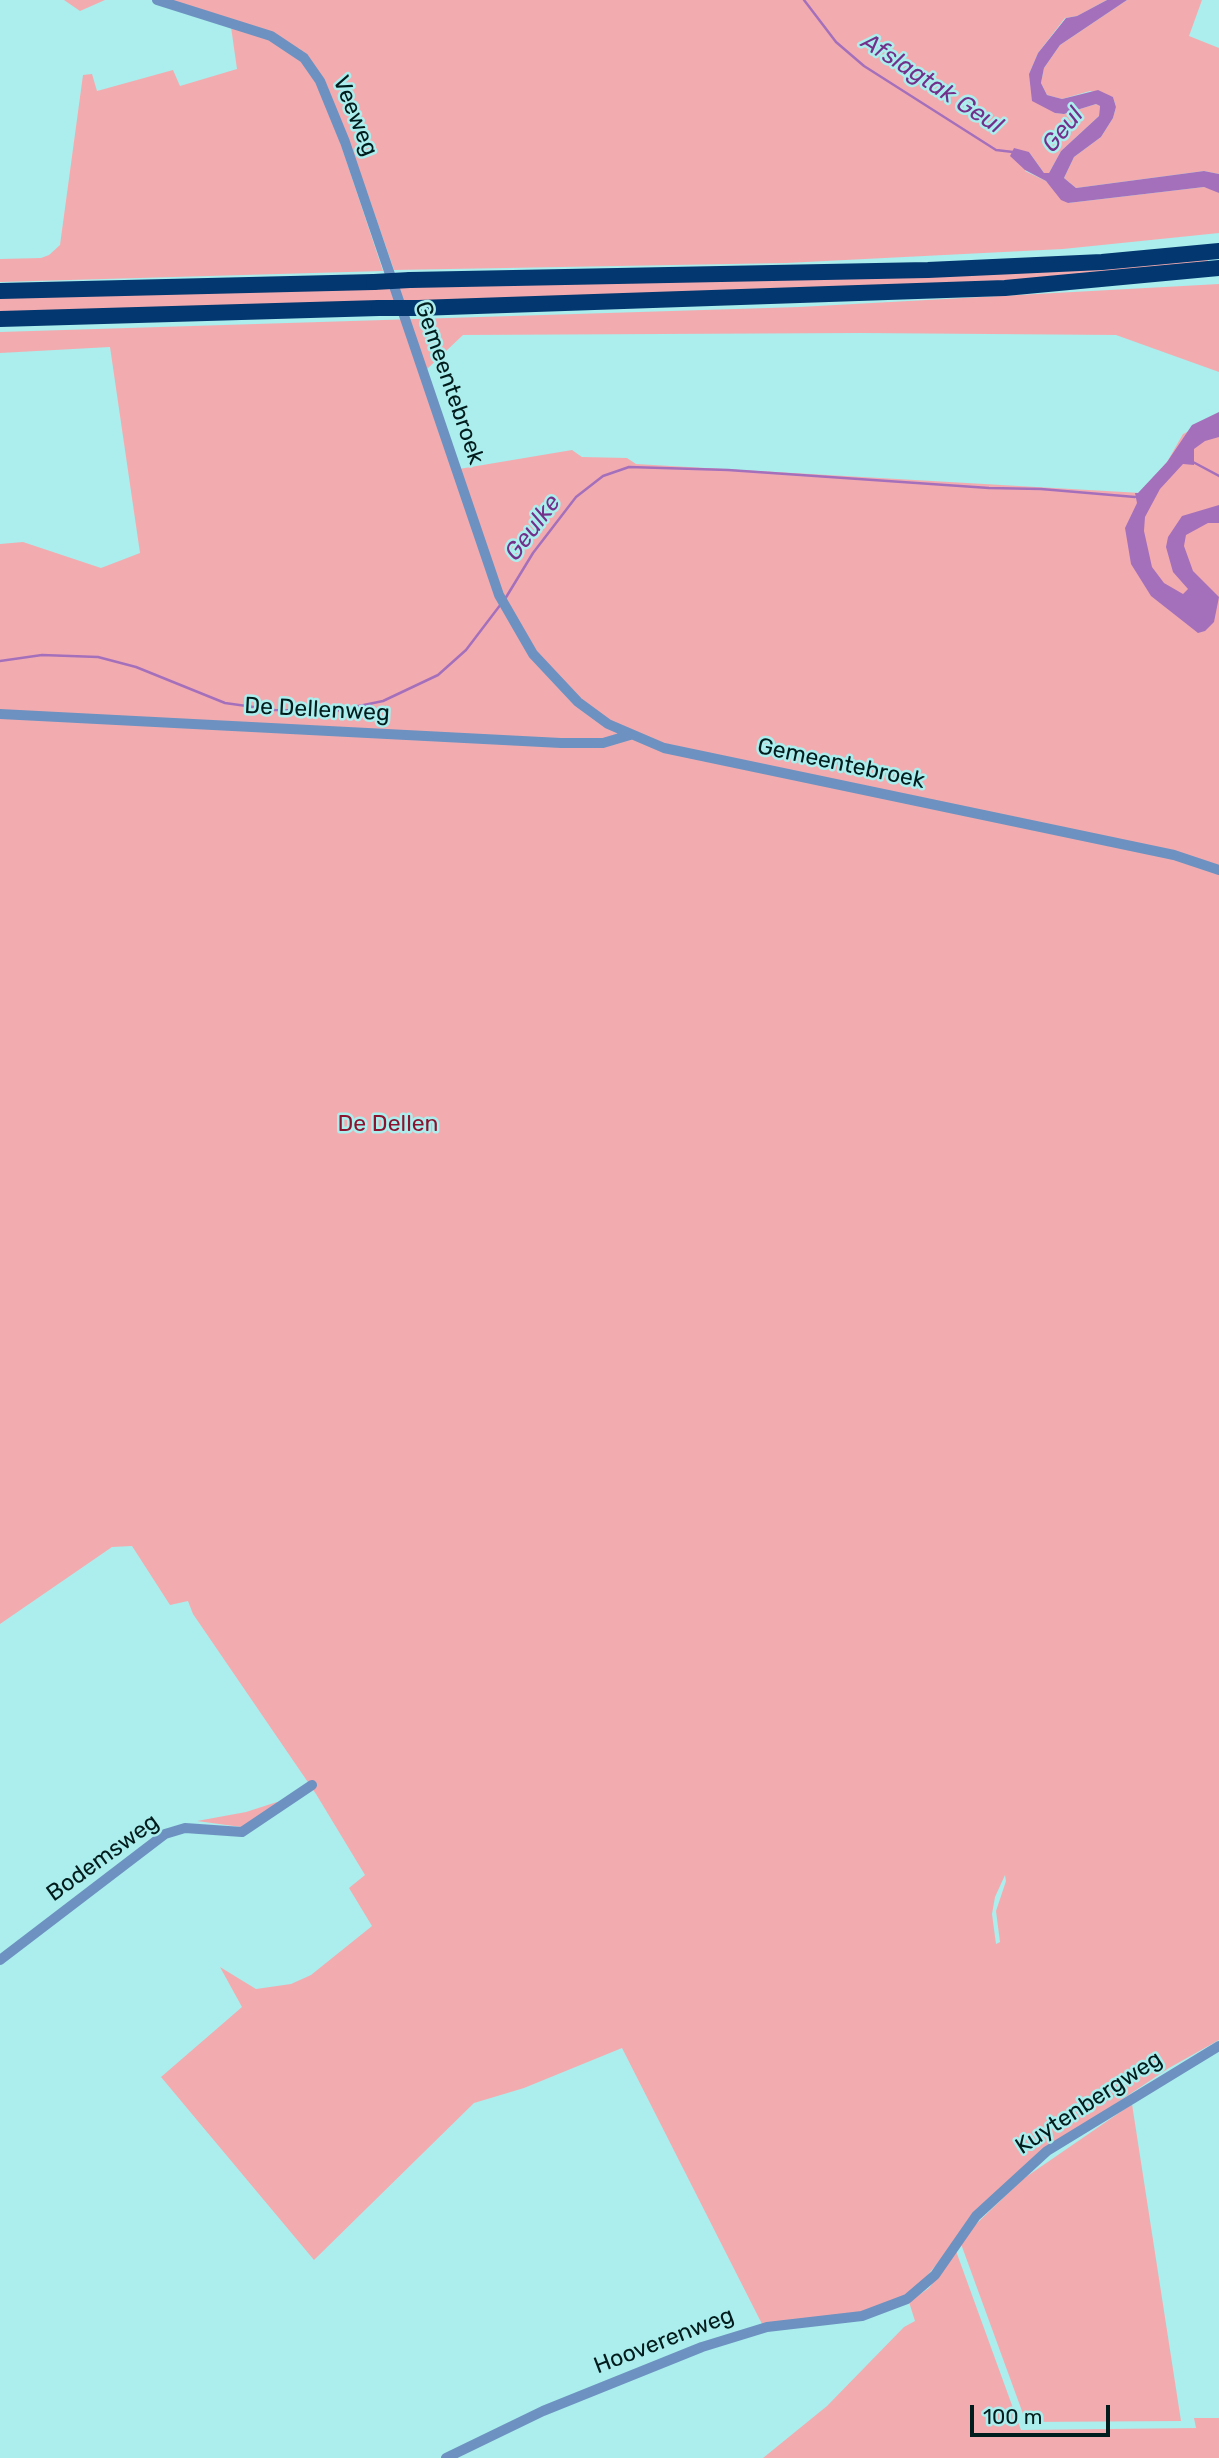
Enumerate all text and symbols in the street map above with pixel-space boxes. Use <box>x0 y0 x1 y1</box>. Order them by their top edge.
water label: Afslagtak Geul <box>856 28 1008 140</box>
street label: Veeweg <box>326 72 384 160</box>
water label: Geul <box>1036 101 1090 159</box>
street label: Gemeentebroek <box>408 298 490 468</box>
water label: Geulke <box>499 489 567 567</box>
street label: De Dellenweg <box>244 692 390 728</box>
street label: Gemeentebroek <box>755 733 927 795</box>
park label: De Dellen <box>337 1110 439 1138</box>
street label: Bodemsweg <box>42 1808 164 1908</box>
street label: Kuytenbergweg <box>1011 2045 1167 2161</box>
street label: Hooverenweg <box>590 2302 738 2380</box>
scale bar <box>974 2392 1114 2436</box>
text: 100 m <box>983 2404 1042 2429</box>

